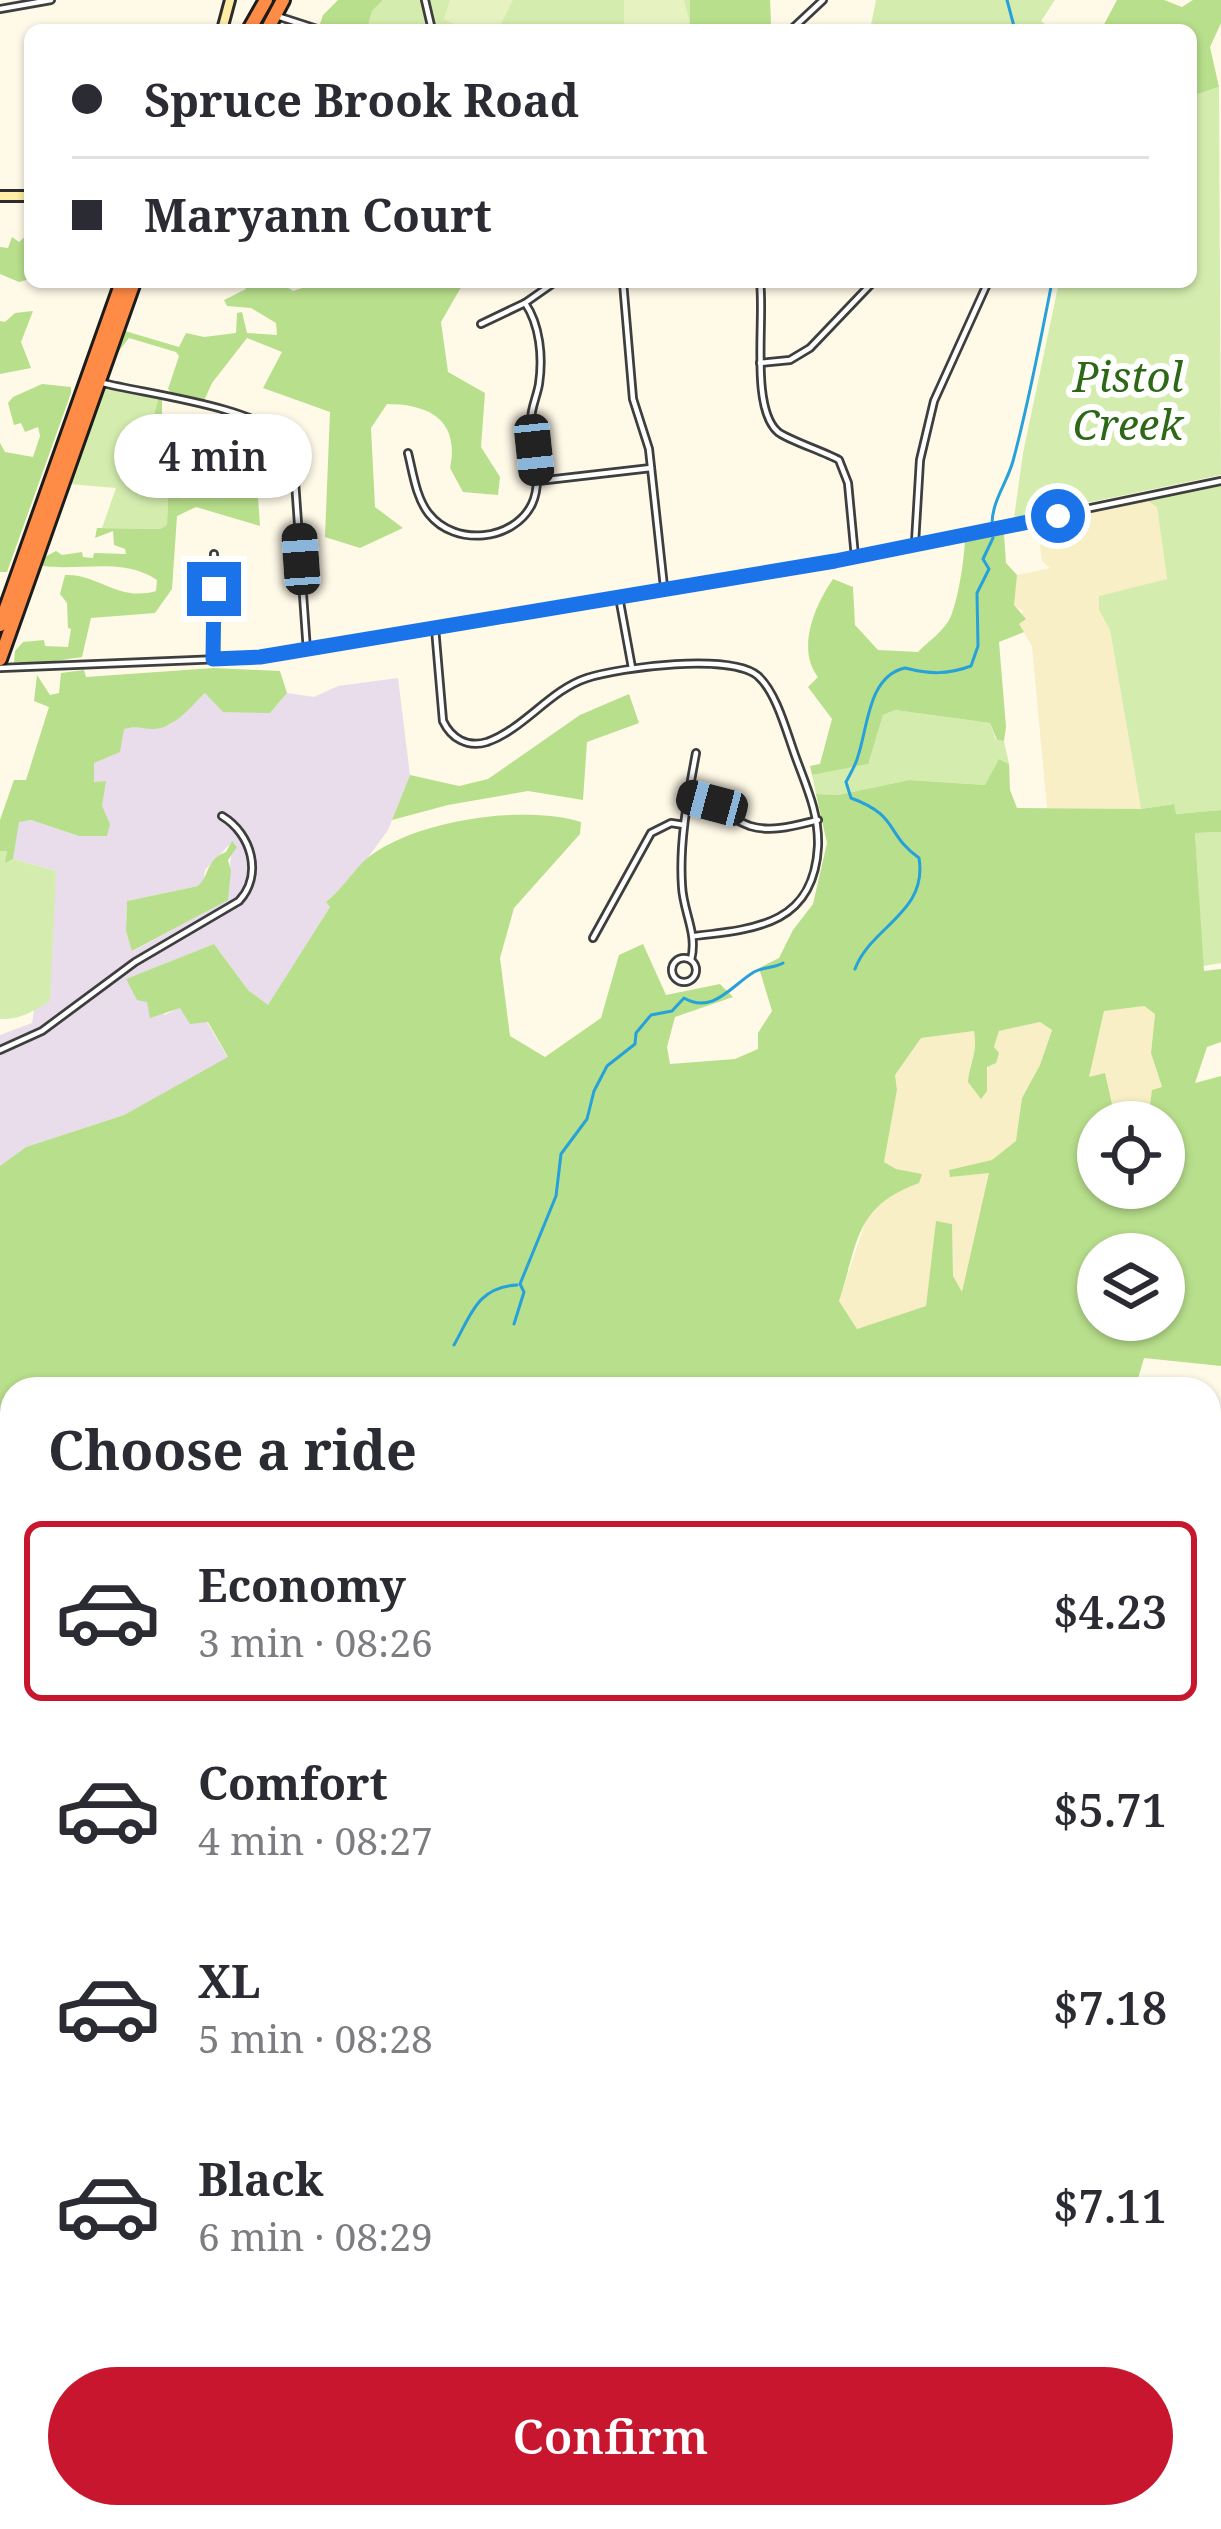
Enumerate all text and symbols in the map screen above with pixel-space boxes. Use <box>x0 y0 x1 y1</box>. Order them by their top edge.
text: Spruce Brook Road <box>144 69 579 130</box>
text: Maryann Court <box>144 184 492 245</box>
park label: Pistol Creek <box>1072 347 1185 452</box>
car <box>512 412 556 488</box>
callout: 4 min <box>115 415 313 499</box>
text: 4 min <box>159 429 267 482</box>
route start <box>1031 489 1085 543</box>
car <box>281 522 321 596</box>
route end <box>187 562 241 616</box>
car <box>673 776 751 830</box>
map controls <box>1077 1101 1185 1341</box>
button: locate <box>1077 1101 1185 1209</box>
button: layers <box>1077 1233 1185 1341</box>
text: Choose a ride <box>48 1412 417 1486</box>
text: Economy <box>198 1554 406 1615</box>
icon: car <box>54 1557 162 1665</box>
text: $4.23 <box>1053 1581 1167 1642</box>
text: 3 min · 08:26 <box>198 1615 433 1668</box>
text: Comfort <box>198 1752 388 1813</box>
icon: car <box>54 1755 162 1863</box>
text: $5.71 <box>1053 1779 1167 1840</box>
text: 4 min · 08:27 <box>198 1813 433 1866</box>
text: XL <box>198 1950 260 2011</box>
icon: car <box>54 1953 162 2061</box>
text: $7.18 <box>1053 1977 1167 2038</box>
text: 5 min · 08:28 <box>198 2011 433 2064</box>
text: Black <box>198 2148 323 2209</box>
icon: car <box>54 2151 162 2259</box>
text: $7.11 <box>1053 2175 1167 2236</box>
text: 6 min · 08:29 <box>198 2209 433 2262</box>
button: Confirm <box>48 2367 1173 2505</box>

